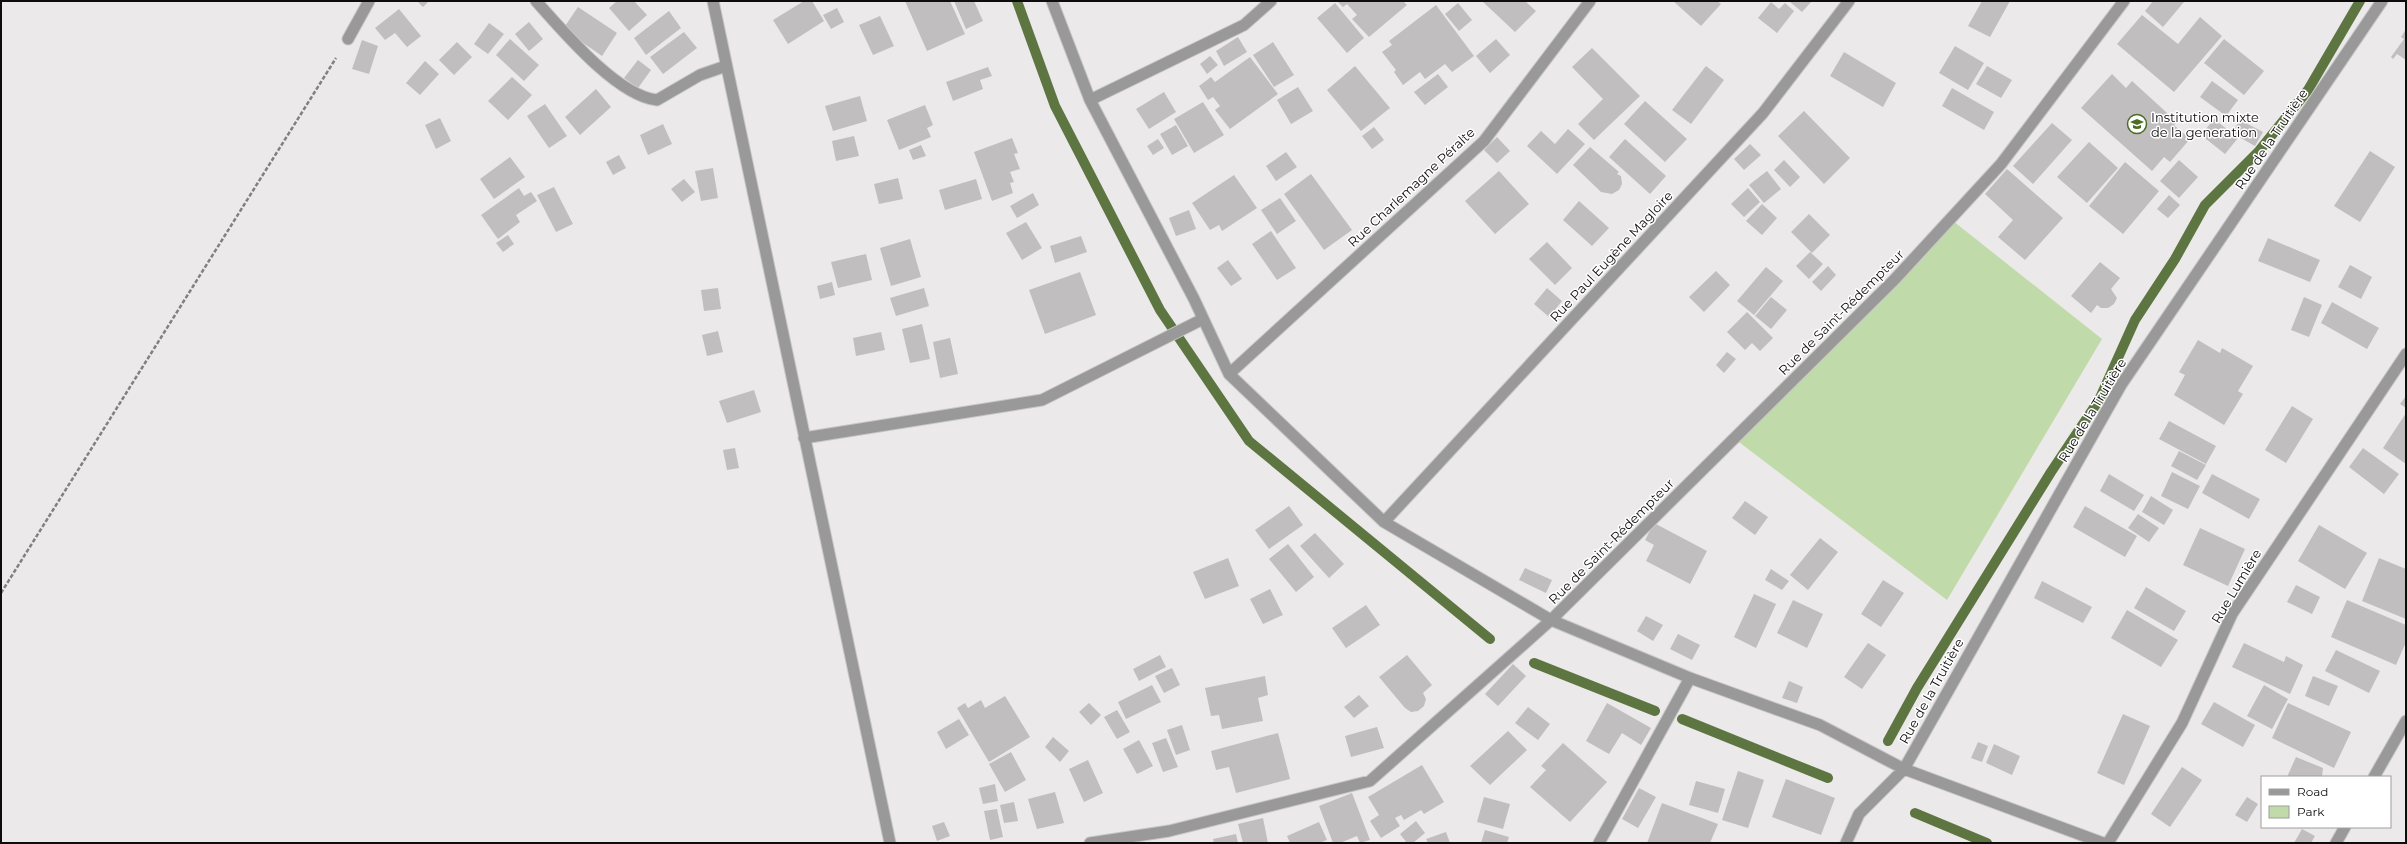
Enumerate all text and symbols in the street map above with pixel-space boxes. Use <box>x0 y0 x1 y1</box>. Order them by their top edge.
street label: Rue de la Truitière <box>2231 85 2311 192</box>
place label: Institution mixte de la generation <box>2151 109 2259 140</box>
school or university icon: Institution mixte de la generation <box>2126 113 2148 135</box>
street label: Rue Charlemagne Péralte <box>1344 124 1478 250</box>
street label: Rue Paul Eugène Magloire <box>1546 187 1676 325</box>
street label: Rue de Saint-Rédempteur <box>1775 246 1907 378</box>
street label: Rue de la Truitière <box>2055 355 2129 465</box>
street label: Rue de Saint-Rédempteur <box>1545 475 1677 607</box>
street label: Rue Lumière <box>2208 546 2264 626</box>
street label: Rue de la Truitière <box>1895 635 1967 747</box>
legend <box>2261 776 2391 828</box>
text: Road <box>2297 784 2328 799</box>
text: Park <box>2297 804 2325 819</box>

